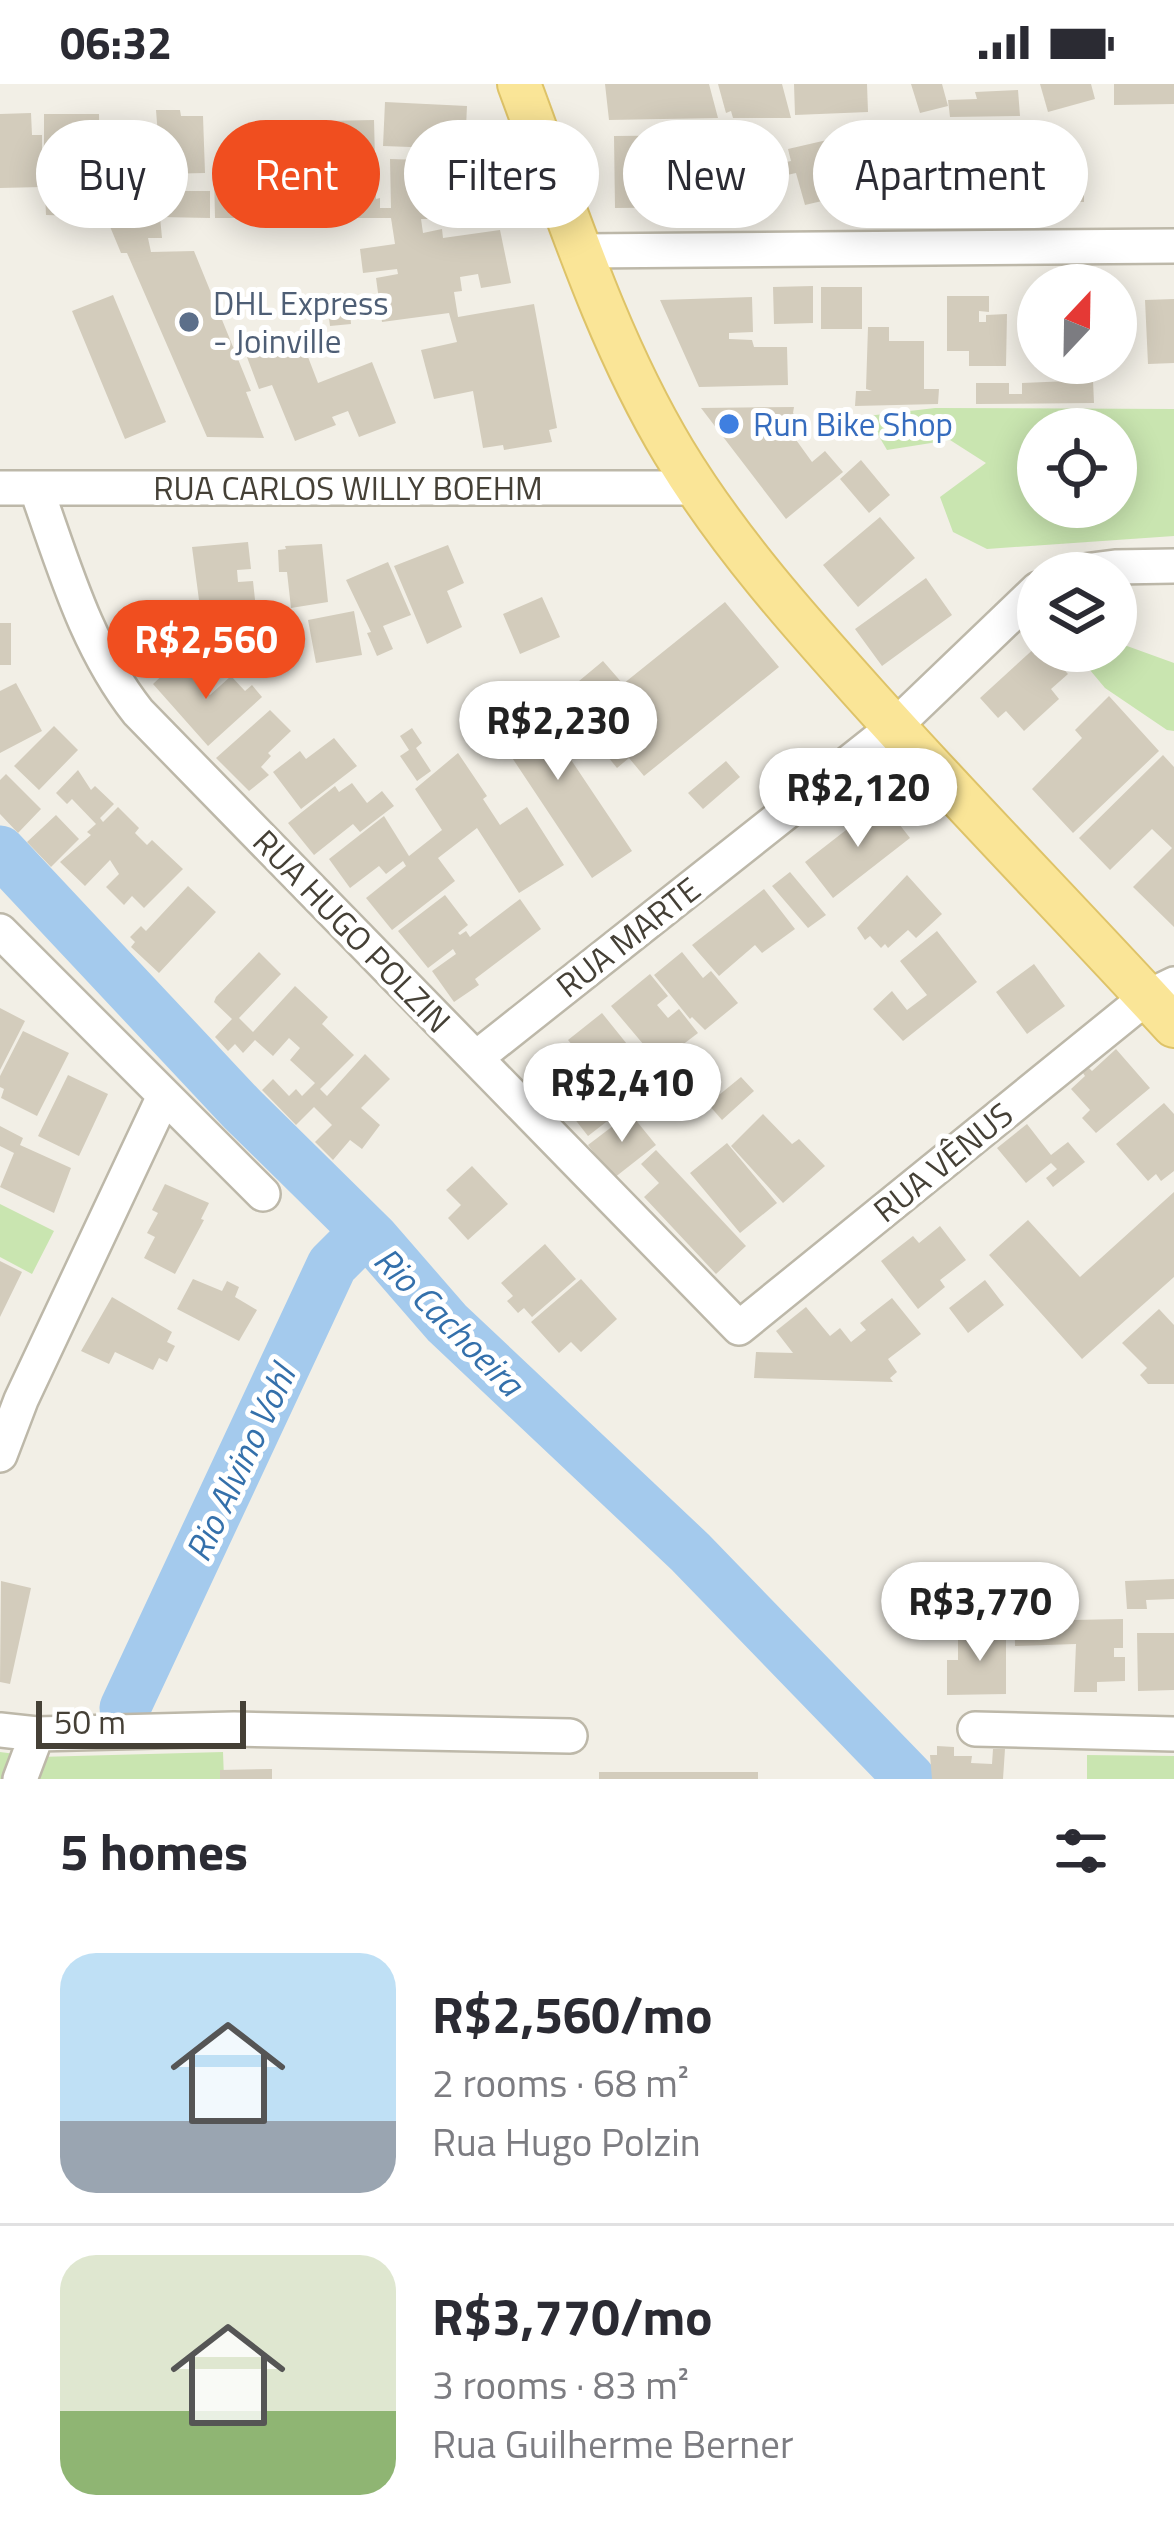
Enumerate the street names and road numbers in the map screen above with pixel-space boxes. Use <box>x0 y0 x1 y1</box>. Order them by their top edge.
street label: RUA CARLOS WILLY BOEHM <box>153 463 543 513</box>
street label: RUA HUGO POLZIN <box>241 818 463 1044</box>
street label: RUA MARTE <box>545 865 711 1009</box>
street label: RUA VÊNUS <box>862 1090 1024 1234</box>

